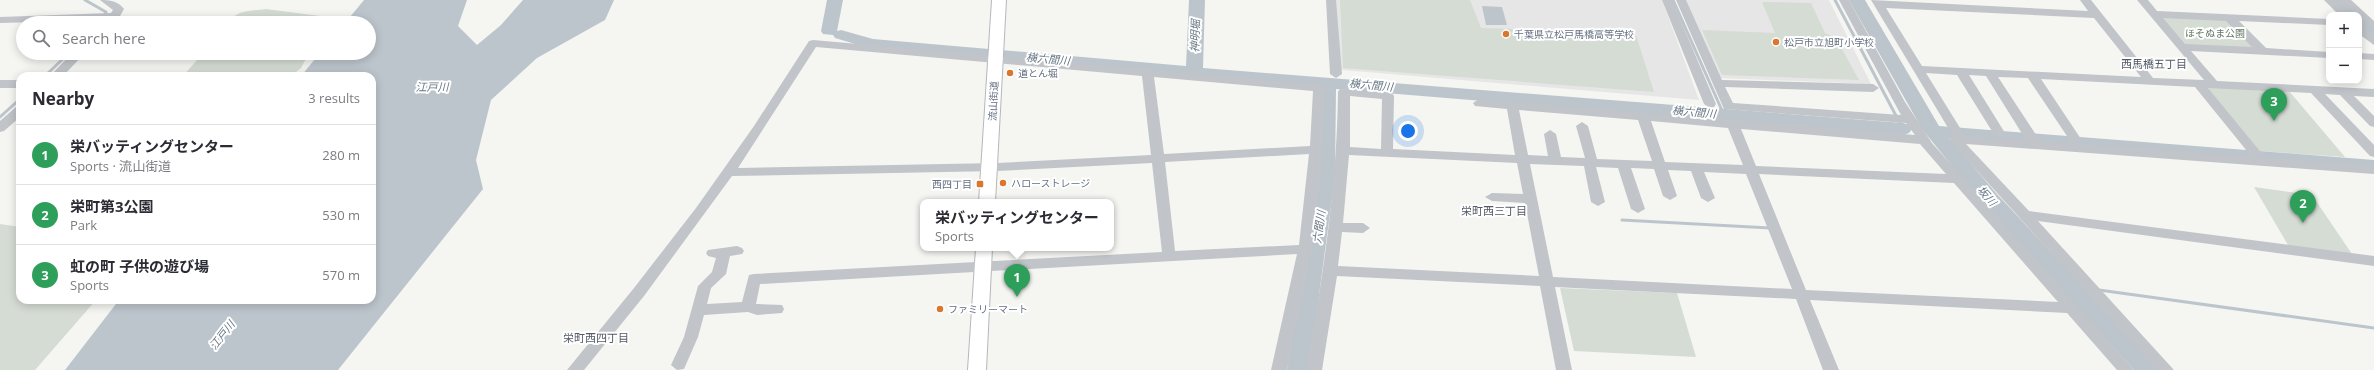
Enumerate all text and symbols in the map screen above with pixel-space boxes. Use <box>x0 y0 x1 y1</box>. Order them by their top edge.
map controls <box>2326 12 2362 84</box>
button: + <box>2326 12 2362 48</box>
search box <box>16 16 376 60</box>
water label: 神明堀 <box>1186 17 1203 53</box>
park label: ほそぬま公園 <box>2185 26 2245 40</box>
icon: search <box>30 27 52 49</box>
place label: 千葉県立松戸馬橋高等学校 <box>1514 27 1634 41</box>
text: Search here <box>62 28 146 48</box>
marker: 千葉県立松戸馬橋高等学校 <box>1501 29 1511 39</box>
place label: 松戸市立旭町小学校 <box>1784 35 1874 49</box>
marker: 松戸市立旭町小学校 <box>1771 37 1781 47</box>
button: − <box>2326 48 2362 84</box>
water label: 横六間川 <box>1025 49 1072 68</box>
district label: 西馬橋五丁目 <box>2121 56 2187 71</box>
place label: 道とん堀 <box>1018 66 1058 80</box>
marker: 道とん堀 <box>1005 68 1015 78</box>
water label: 横六間川 <box>1348 75 1395 94</box>
water label: 江戸川 <box>416 79 449 94</box>
street label: 流山街道 <box>985 81 1001 121</box>
text: Nearby <box>32 87 94 110</box>
pin: 3 <box>2261 88 2287 121</box>
text: 3 results <box>308 89 360 107</box>
water label: 横六間川 <box>1671 102 1718 121</box>
your location <box>1398 121 1418 141</box>
text: 栄バッティングセンター <box>70 136 234 156</box>
text: 1 <box>41 146 49 164</box>
text: 280 m <box>322 146 360 164</box>
text: Sports · 流山街道 <box>70 157 171 175</box>
place label: ハローストレージ <box>1011 176 1090 190</box>
place label: 西四丁目 <box>932 177 972 191</box>
marker: ハローストレージ <box>998 178 1008 188</box>
marker: 西四丁目 <box>975 179 985 189</box>
water label: 坂川 <box>1975 182 2001 210</box>
pin: 2 <box>2290 190 2316 223</box>
text: 栄町第3公園 <box>70 196 154 216</box>
popup <box>920 199 1114 251</box>
district label: 栄町西三丁目 <box>1461 203 1527 218</box>
text: 2 <box>41 206 49 224</box>
text: 530 m <box>322 206 360 224</box>
text: 栄バッティングセンター <box>935 207 1099 227</box>
water label: 六間川 <box>1309 209 1328 244</box>
text: Park <box>70 216 97 234</box>
text: Sports <box>935 227 974 245</box>
text: 虹の町 子供の遊び場 <box>70 256 209 276</box>
pin: 1 <box>1004 264 1030 297</box>
text: 3 <box>41 266 49 284</box>
text: 570 m <box>322 266 360 284</box>
text: Sports <box>70 276 109 294</box>
place label: ファミリーマート <box>948 302 1028 316</box>
marker: ファミリーマート <box>935 304 945 314</box>
water label: 江戸川 <box>206 316 238 352</box>
district label: 栄町西四丁目 <box>563 330 629 345</box>

